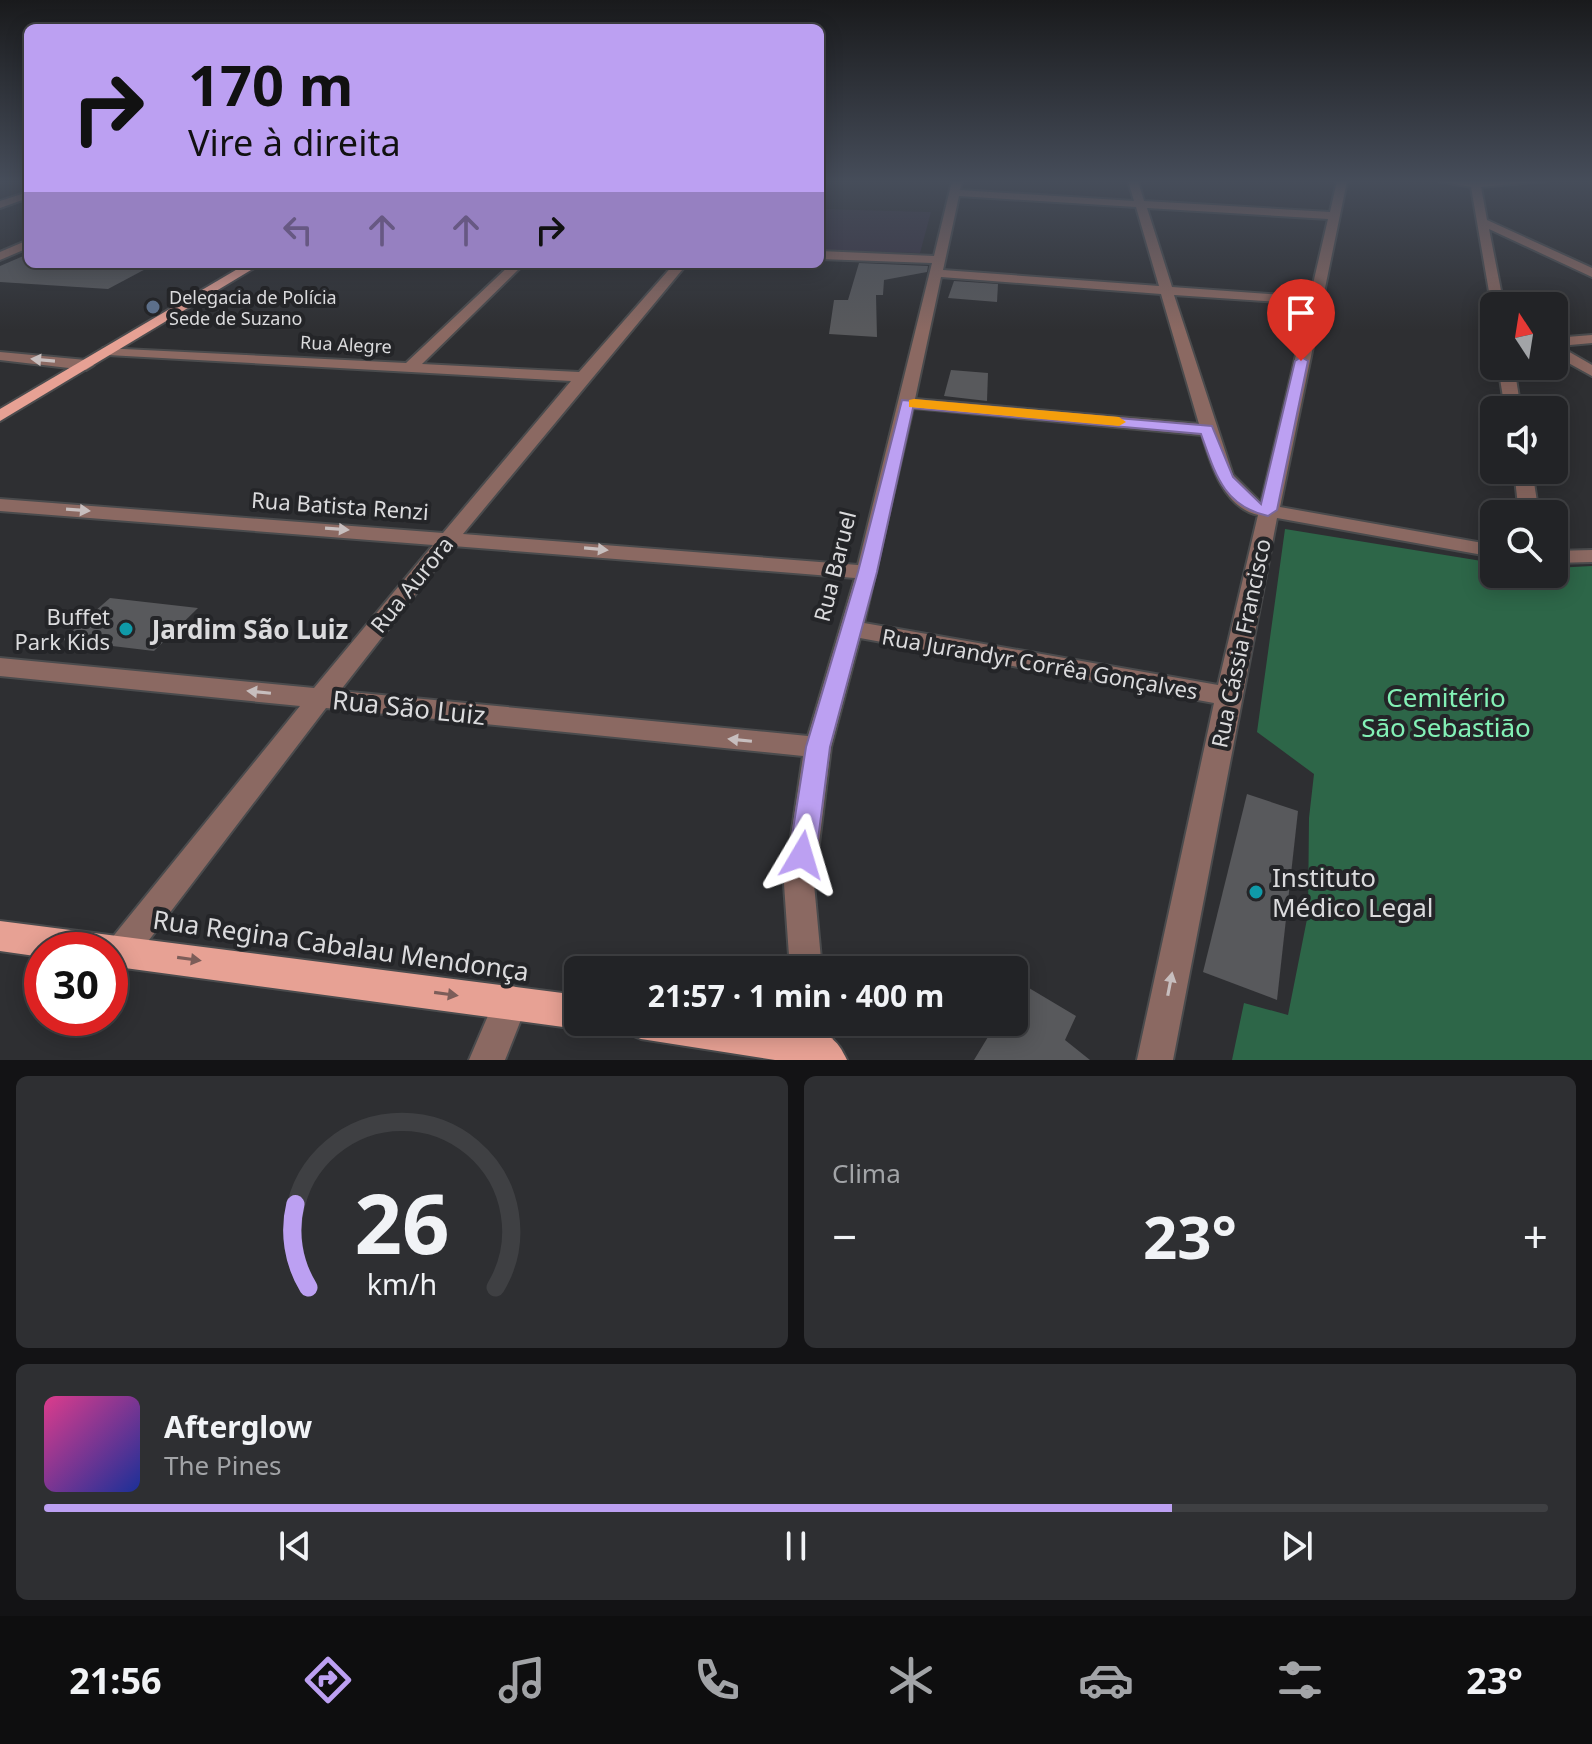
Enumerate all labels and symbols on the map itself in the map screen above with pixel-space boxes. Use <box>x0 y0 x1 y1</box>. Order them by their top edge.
pin <box>1267 279 1335 361</box>
place label: Delegacia de Polícia Sede de Suzano <box>169 285 337 330</box>
north arrow <box>1480 292 1568 380</box>
marker: Delegacia de Polícia Sede de Suzano <box>144 298 162 316</box>
street label: Rua Alegre <box>300 330 392 358</box>
one-way arrow <box>30 354 55 367</box>
street label: Rua Batista Renzi <box>250 484 430 526</box>
one-way arrow <box>66 504 91 517</box>
street label: Rua Baruel <box>806 508 862 624</box>
one-way arrow <box>325 523 350 536</box>
street label: Rua Aurora <box>363 530 459 638</box>
street label: Rua Cássia Francisco <box>1203 536 1277 750</box>
one-way arrow <box>584 543 609 556</box>
place label: Buffet Park Kids <box>14 601 110 656</box>
district label: Jardim São Luiz <box>150 611 348 647</box>
marker: Buffet Park Kids <box>117 620 135 638</box>
street label: Rua Jurandyr Corrêa Gonçalves <box>880 620 1200 706</box>
park label: Cemitério São Sebastião <box>1361 679 1531 745</box>
street label: Rua São Luiz <box>331 681 487 733</box>
one-way arrow <box>246 685 271 698</box>
one-way arrow <box>727 733 752 746</box>
position arrow <box>760 813 844 897</box>
place label: Instituto Médico Legal <box>1272 859 1434 925</box>
marker: Instituto Médico Legal <box>1247 883 1265 901</box>
street label: Rua Regina Cabalau Mendonça <box>151 901 531 989</box>
speed limit sign: 30 <box>24 932 128 1036</box>
one-way arrow <box>176 953 201 966</box>
one-way arrow <box>1164 971 1177 996</box>
one-way arrow <box>434 987 459 1000</box>

